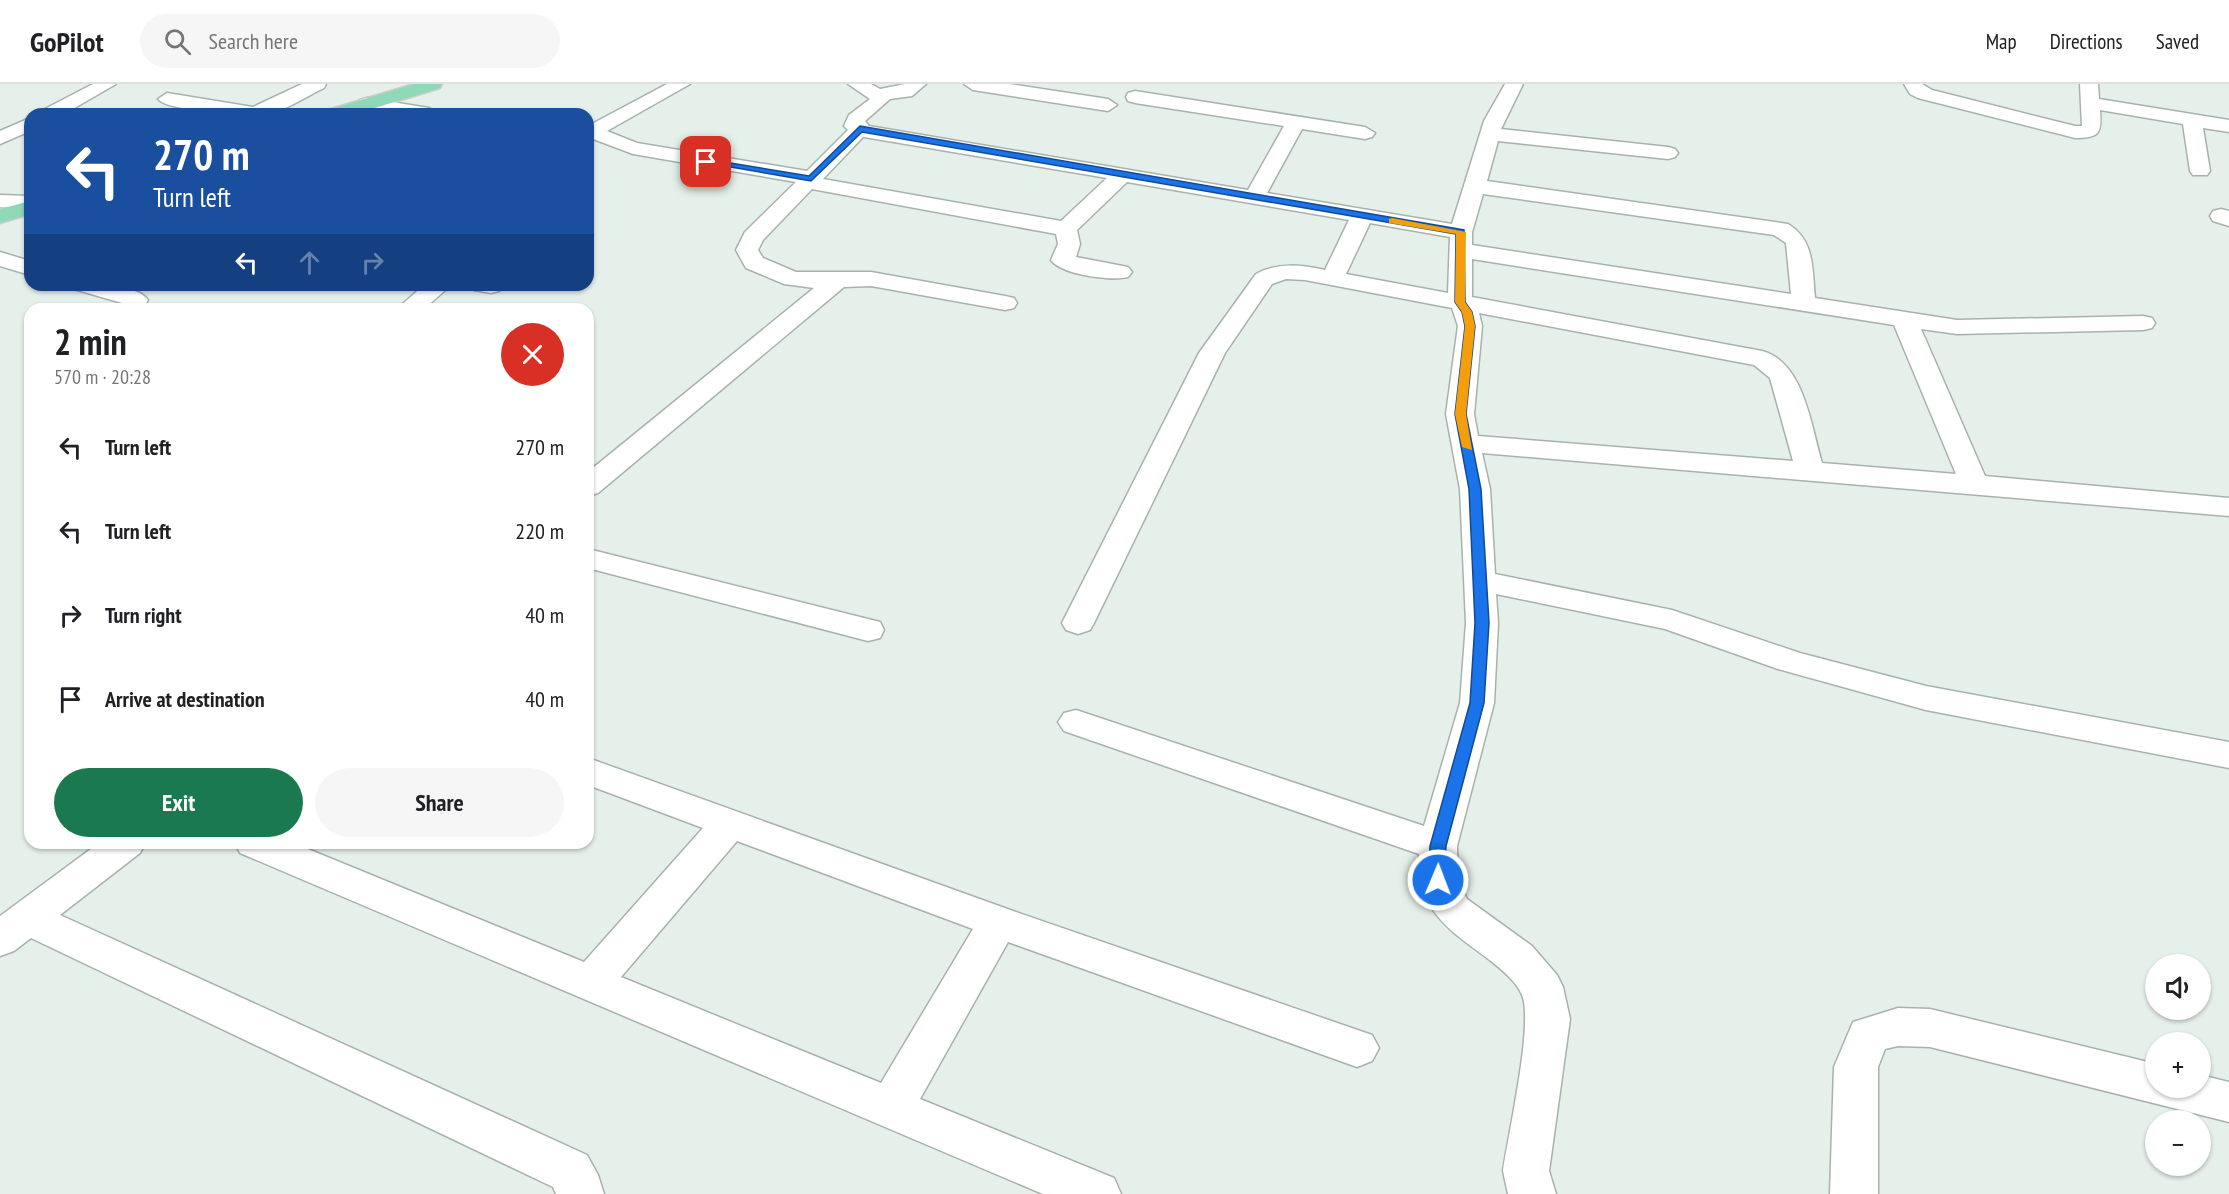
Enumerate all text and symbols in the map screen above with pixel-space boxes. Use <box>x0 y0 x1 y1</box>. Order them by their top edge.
search box <box>140 14 560 68</box>
text: GoPilot <box>30 23 104 60</box>
icon: search <box>161 25 194 58</box>
text: Search here <box>209 27 298 55</box>
text: Map <box>1986 28 2017 55</box>
text: Directions <box>2050 28 2123 55</box>
text: Saved <box>2156 28 2199 55</box>
text: 270 m <box>153 127 250 182</box>
icon: left <box>54 132 132 210</box>
pin <box>680 136 731 187</box>
icon: arrive <box>689 145 722 178</box>
text: Turn left <box>153 180 231 214</box>
icon: left <box>230 246 263 279</box>
icon: ahead <box>293 246 326 279</box>
icon: right <box>356 246 389 279</box>
text: 2 min <box>54 318 127 365</box>
button: close <box>501 323 564 386</box>
text: 570 m · 20:28 <box>54 364 151 390</box>
icon: left <box>54 431 87 464</box>
text: Turn left <box>105 433 171 461</box>
text: 270 m <box>515 433 564 461</box>
icon: left <box>54 515 87 548</box>
text: Turn left <box>105 517 171 545</box>
text: 220 m <box>515 517 564 545</box>
icon: right <box>54 599 87 632</box>
text: Turn right <box>105 601 182 629</box>
text: 40 m <box>525 601 564 629</box>
icon: arrive <box>54 683 87 716</box>
text: Arrive at destination <box>105 685 265 713</box>
text: 40 m <box>525 685 564 713</box>
button: Exit <box>54 768 303 837</box>
button: Share <box>315 768 564 837</box>
position arrow <box>1406 848 1470 912</box>
map controls <box>2145 954 2211 1176</box>
button: sound <box>2145 954 2211 1020</box>
button: + <box>2145 1032 2211 1098</box>
button: − <box>2145 1110 2211 1176</box>

